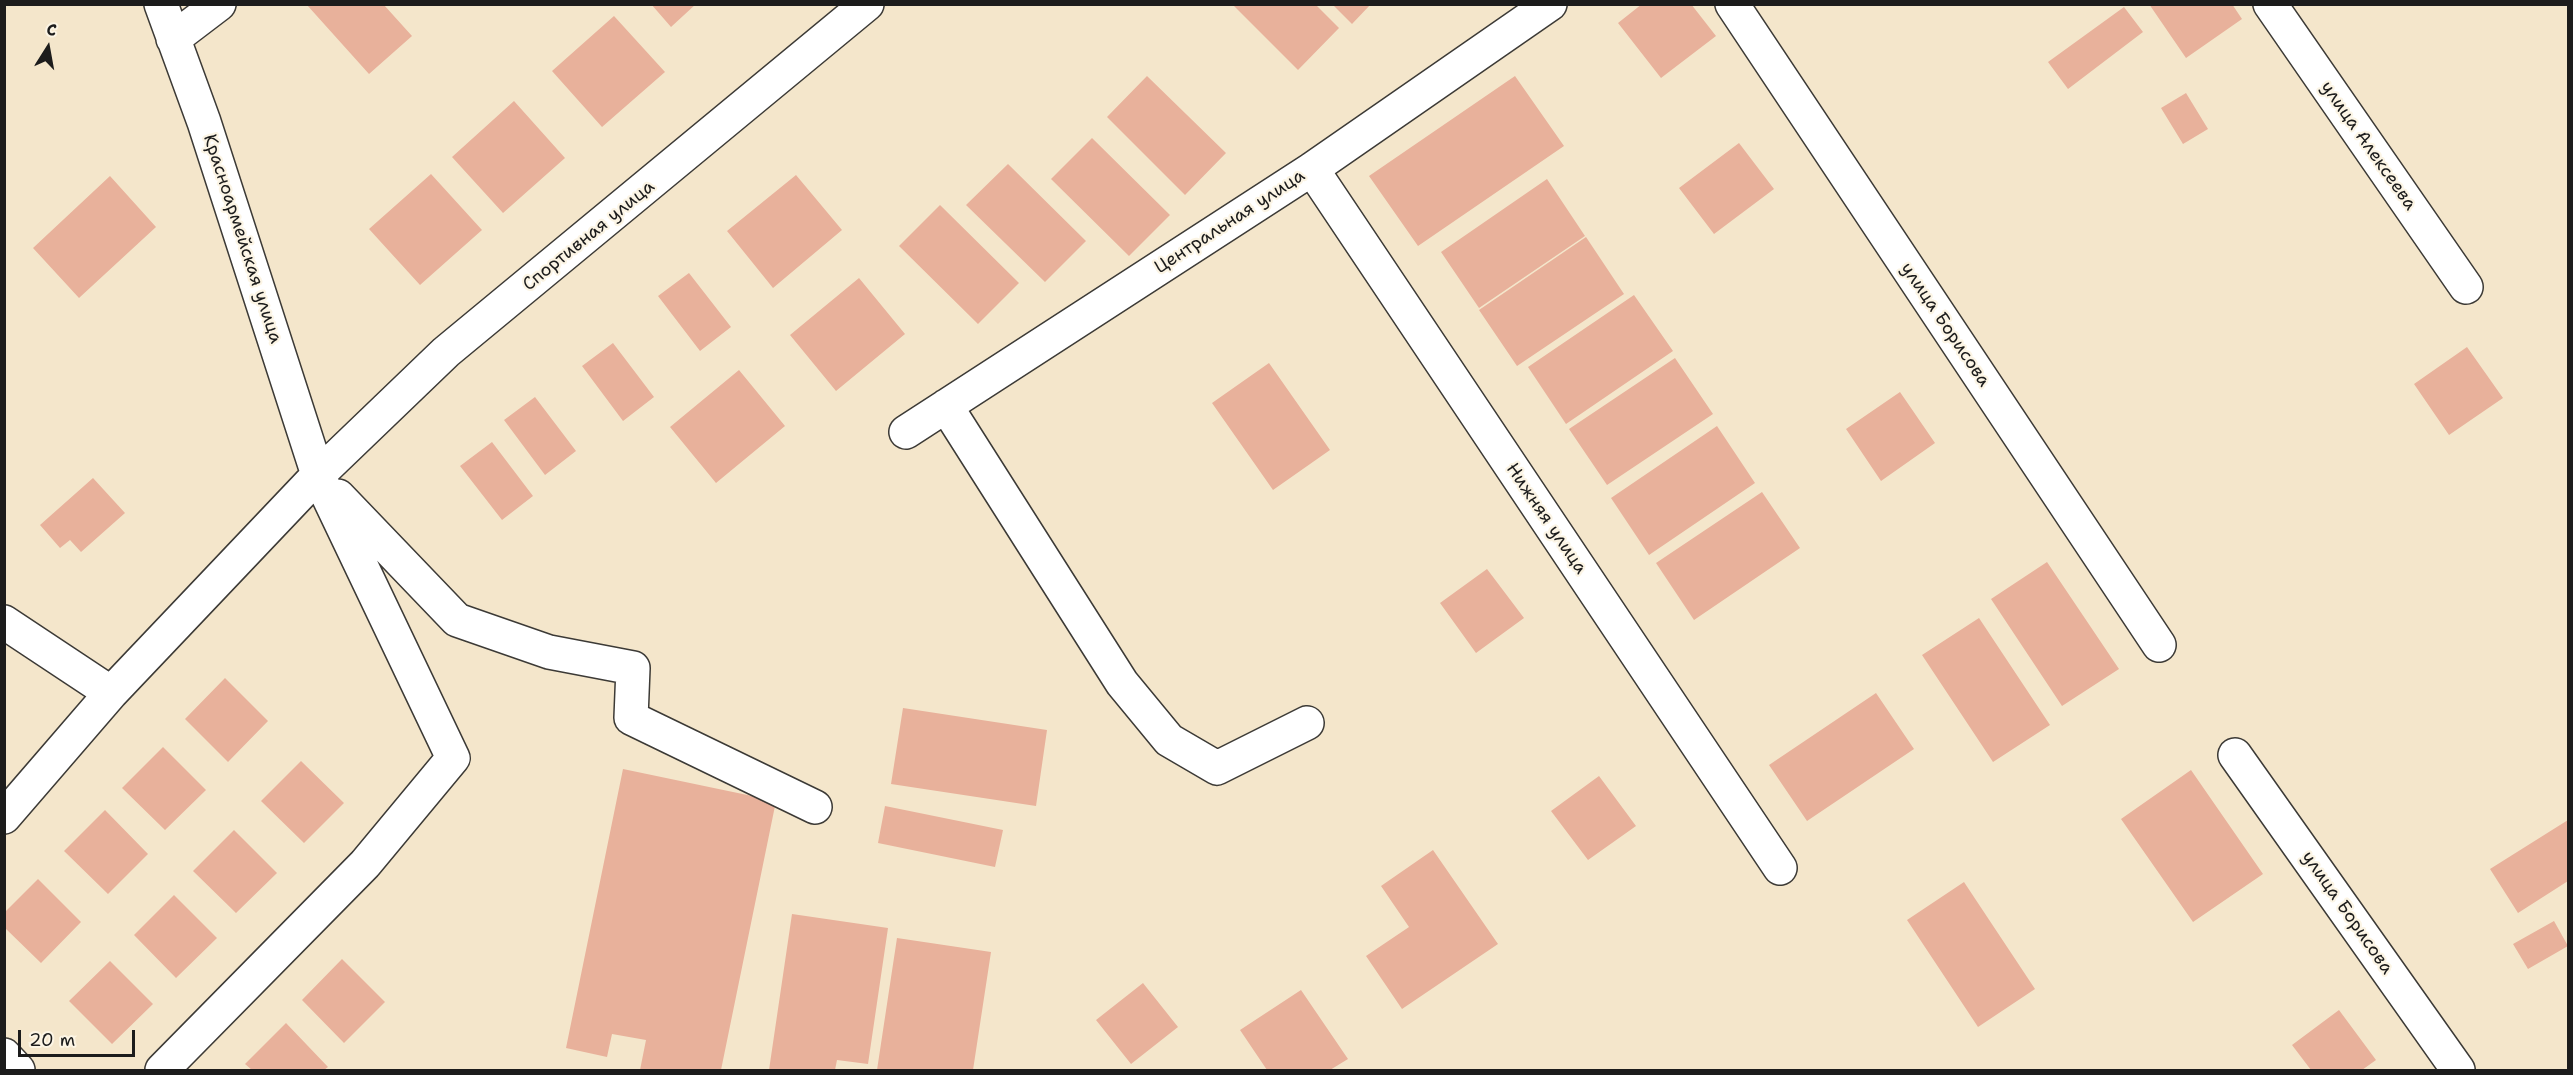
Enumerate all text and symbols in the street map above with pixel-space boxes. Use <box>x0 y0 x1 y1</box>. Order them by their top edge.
north arrow <box>18 18 78 78</box>
text: С <box>45 19 58 41</box>
street label: улица Алексеева <box>2315 77 2421 215</box>
street label: Красноармейская улица <box>198 132 286 346</box>
street label: Центральная улица <box>1151 165 1309 279</box>
street label: Спортивная улица <box>519 176 659 296</box>
street label: улица Борисова <box>1896 259 1994 391</box>
street label: Нижняя улица <box>1501 459 1591 579</box>
street label: улица Борисова <box>2297 847 2397 979</box>
scale bar <box>21 1018 138 1056</box>
text: 20 m <box>29 1028 75 1052</box>

